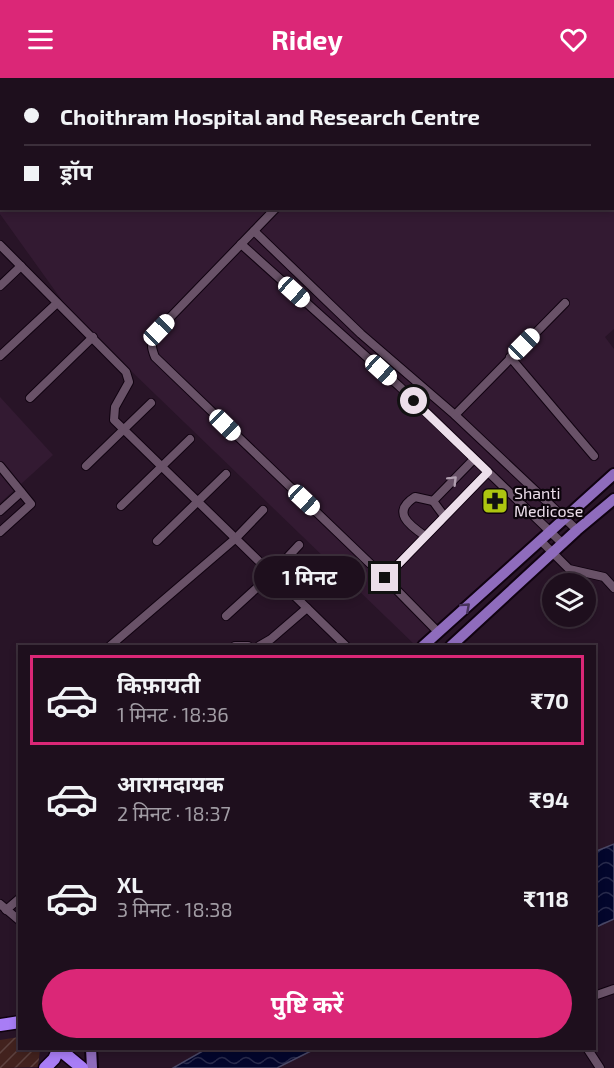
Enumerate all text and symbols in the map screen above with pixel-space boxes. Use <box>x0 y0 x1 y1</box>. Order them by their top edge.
icon: menu <box>24 23 57 56</box>
text: Ridey <box>271 23 343 55</box>
icon: heart <box>557 23 590 56</box>
text: Choithram Hospital and Research Centre <box>60 103 480 129</box>
text: ड्रॉप <box>60 158 93 184</box>
car <box>275 273 313 311</box>
car <box>140 311 178 349</box>
car <box>505 325 543 363</box>
car <box>362 351 400 389</box>
route start <box>400 387 427 414</box>
car <box>206 406 244 444</box>
one-way arrow <box>445 477 456 488</box>
car <box>285 481 323 519</box>
place label: Shanti Medicose <box>514 483 583 520</box>
pharmacy icon: Shanti Medicose <box>480 486 510 516</box>
callout: 1 मिनट <box>253 557 364 599</box>
route end <box>371 564 398 591</box>
text: 1 मिनट <box>282 565 337 589</box>
map controls <box>542 573 596 627</box>
button: layers <box>542 573 596 627</box>
one-way arrow <box>459 603 470 614</box>
text: किफ़ायती <box>117 671 201 697</box>
icon: car <box>45 673 99 727</box>
text: ₹70 <box>530 687 569 713</box>
text: 1 मिनट · 18:36 <box>117 702 229 726</box>
text: आरामदायक <box>117 770 224 796</box>
icon: car <box>45 772 99 826</box>
text: ₹94 <box>529 786 569 812</box>
text: 2 मिनट · 18:37 <box>117 801 231 825</box>
icon: car <box>45 871 99 925</box>
text: XL <box>117 871 143 897</box>
text: ₹118 <box>523 885 569 911</box>
text: 3 मिनट · 18:38 <box>117 897 233 921</box>
button: पुष्टि करें <box>42 969 572 1038</box>

